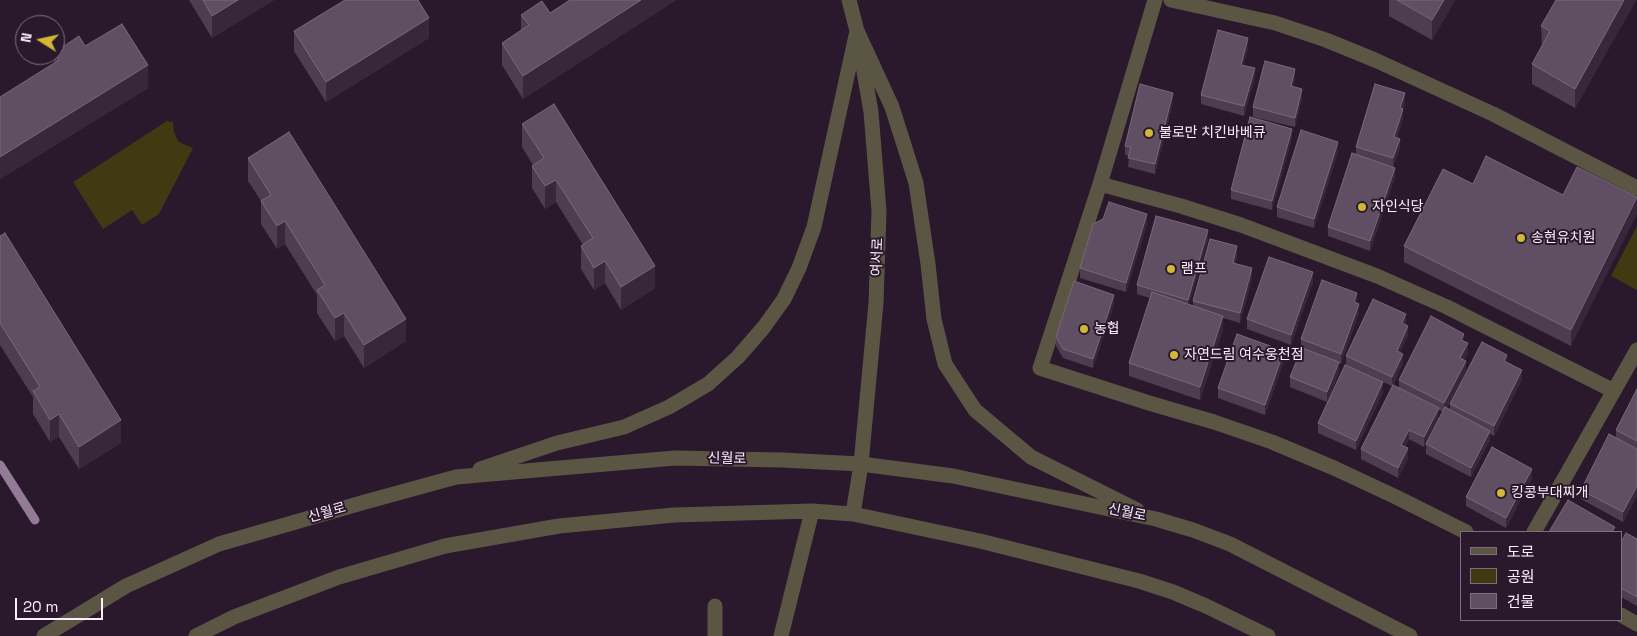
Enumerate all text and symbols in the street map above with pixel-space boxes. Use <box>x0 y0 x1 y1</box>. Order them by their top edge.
north arrow <box>15 15 65 65</box>
text: N <box>17 31 36 44</box>
place label: 불로만 치킨바베큐 <box>1159 125 1266 141</box>
marker: 불로만 치킨바베큐 <box>1143 127 1155 139</box>
place label: 자인식당 <box>1372 199 1424 215</box>
marker: 자인식당 <box>1356 201 1368 213</box>
place label: 송현유치원 <box>1531 230 1595 246</box>
marker: 송현유치원 <box>1515 232 1527 244</box>
street label: 여서로 <box>869 237 887 277</box>
place label: 램프 <box>1181 261 1207 277</box>
marker: 램프 <box>1165 263 1177 275</box>
place label: 농협 <box>1094 321 1120 337</box>
marker: 농협 <box>1078 323 1090 335</box>
place label: 자연드림 여수웅천점 <box>1184 347 1304 363</box>
marker: 자연드림 여수웅천점 <box>1168 349 1180 361</box>
street label: 신월로 <box>708 450 746 468</box>
place label: 킹콩부대찌개 <box>1511 485 1588 501</box>
marker: 킹콩부대찌개 <box>1495 487 1507 499</box>
street label: 신월로 <box>306 500 348 526</box>
street label: 신월로 <box>1106 501 1148 525</box>
legend <box>1460 531 1622 621</box>
text: 도로 <box>1507 542 1535 561</box>
text: 공원 <box>1507 567 1535 586</box>
scale bar <box>18 588 105 620</box>
text: 건물 <box>1507 592 1535 611</box>
text: 20 m <box>23 597 58 616</box>

